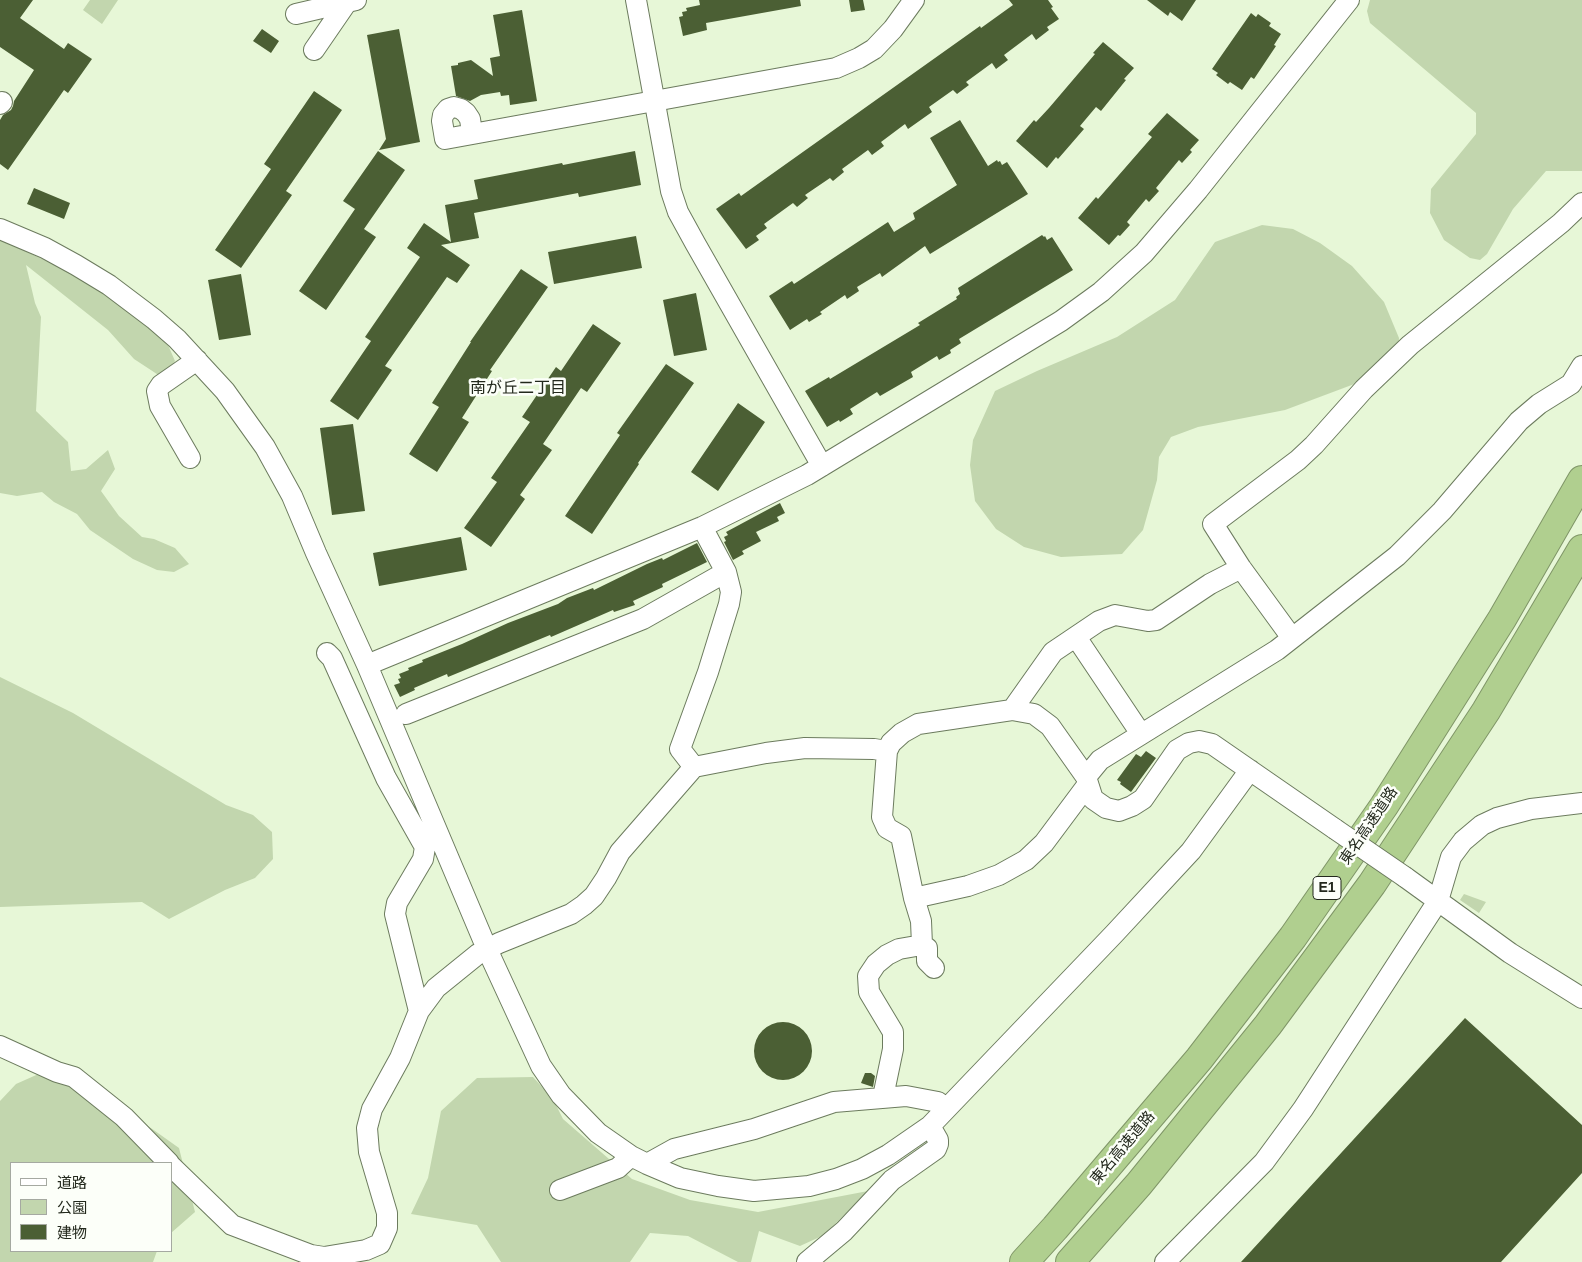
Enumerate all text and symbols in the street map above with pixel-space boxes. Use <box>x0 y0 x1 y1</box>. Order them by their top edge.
district label: 南が丘二丁目 <box>470 379 566 399</box>
street label: 東名高速道路 <box>1336 784 1402 868</box>
road number: E1 <box>1313 876 1341 900</box>
street label: 東名高速道路 <box>1087 1108 1159 1188</box>
legend <box>10 1162 172 1252</box>
text: 道路 <box>57 1174 87 1191</box>
text: 公園 <box>57 1199 87 1216</box>
text: 建物 <box>57 1224 87 1241</box>

